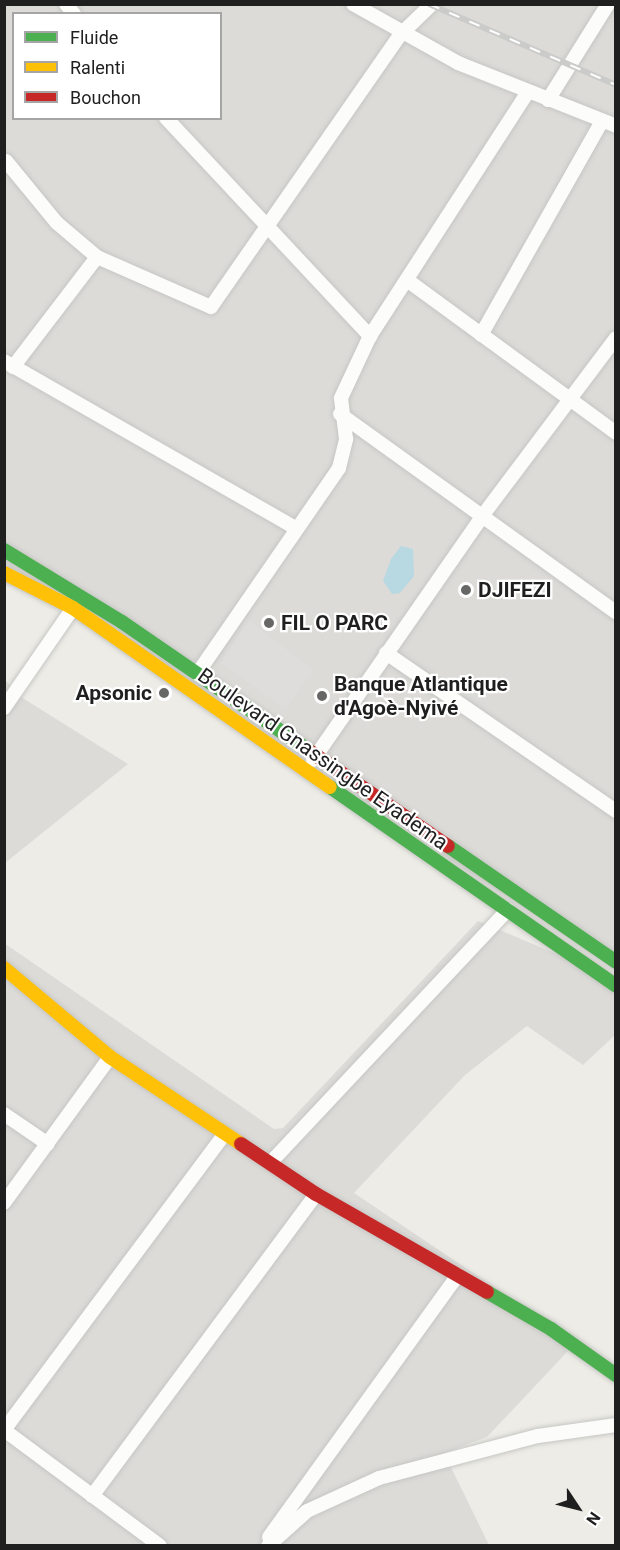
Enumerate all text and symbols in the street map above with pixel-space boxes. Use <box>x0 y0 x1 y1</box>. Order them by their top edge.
legend <box>12 12 222 120</box>
text: Fluide <box>70 27 118 48</box>
text: Ralenti <box>70 57 125 78</box>
text: Bouchon <box>70 87 141 108</box>
place label: DJIFEZI <box>478 577 552 603</box>
marker: DJIFEZI <box>459 583 473 597</box>
place label: FIL O PARC <box>281 610 388 636</box>
marker: FIL O PARC <box>262 616 276 630</box>
street label: Boulevard Gnassingbe Eyadema <box>193 663 453 855</box>
place label: Banque Atlantique d'Agoè-Nyivé <box>334 671 508 721</box>
place label: Apsonic <box>76 680 152 706</box>
marker: Apsonic <box>157 686 171 700</box>
marker: Banque Atlantique d'Agoè-Nyivé <box>315 689 329 703</box>
north arrow <box>548 1478 608 1538</box>
text: N <box>582 1509 604 1529</box>

